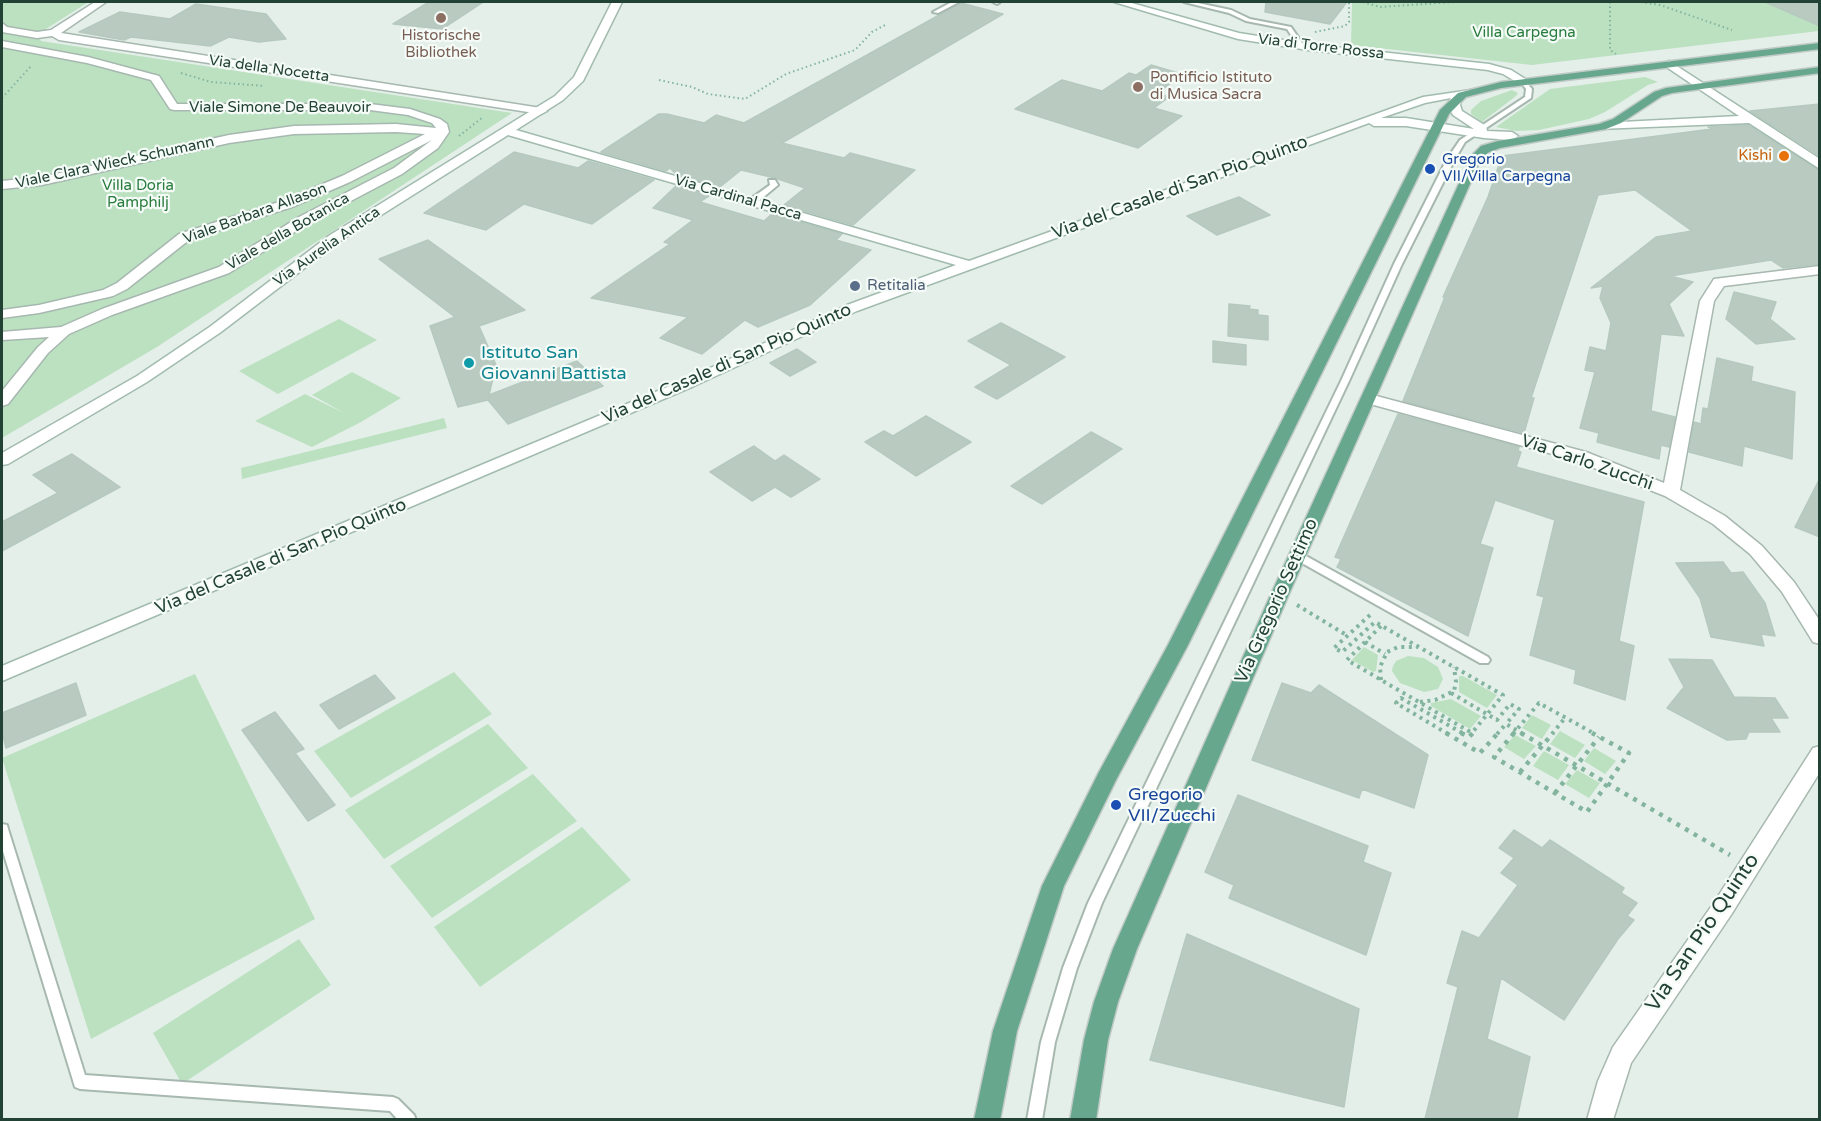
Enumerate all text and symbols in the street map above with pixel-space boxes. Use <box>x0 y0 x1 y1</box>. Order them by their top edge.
marker: Historische Bibliothek <box>434 11 448 25</box>
park label: Villa Carpegna <box>1472 24 1576 42</box>
place label: Historische Bibliothek <box>401 27 481 62</box>
street label: Via di Torre Rossa <box>1257 30 1385 64</box>
street label: Via della Nocetta <box>208 52 330 86</box>
place label: Pontificio Istituto di Musica Sacra <box>1150 69 1272 104</box>
marker: Pontificio Istituto di Musica Sacra <box>1131 80 1145 94</box>
street label: Viale Simone De Beauvoir <box>189 99 371 117</box>
street label: Via del Casale di San Pio Quinto <box>1049 132 1311 244</box>
street label: Viale Clara Wieck Schumann <box>14 133 216 193</box>
place label: Kishi <box>1738 147 1772 165</box>
marker: Kishi <box>1777 149 1791 163</box>
place label: Gregorio VII/Villa Carpegna <box>1442 151 1571 186</box>
marker: Gregorio VII/Villa Carpegna <box>1423 162 1437 176</box>
street label: Via Cardinal Pacca <box>672 171 804 225</box>
park label: Villa Doria Pamphilj <box>102 177 174 212</box>
street label: Viale Barbara Allason <box>181 180 329 248</box>
street label: Viale della Botanica <box>223 189 353 275</box>
street label: Via Aurelia Antica <box>270 203 384 291</box>
place label: Retitalia <box>867 277 926 295</box>
marker: Retitalia <box>848 279 862 293</box>
street label: Via del Casale di San Pio Quinto <box>599 299 855 429</box>
place label: Istituto San Giovanni Battista <box>481 342 627 385</box>
marker: Istituto San Giovanni Battista <box>462 356 476 370</box>
street label: Via Carlo Zucchi <box>1518 430 1656 496</box>
street label: Via del Casale di San Pio Quinto <box>152 494 410 620</box>
street label: Via Gregorio Settimo <box>1231 515 1323 687</box>
place label: Gregorio VII/Zucchi <box>1128 784 1216 826</box>
marker: Gregorio VII/Zucchi <box>1109 798 1123 812</box>
street label: Via San Pio Quinto <box>1641 849 1765 1017</box>

